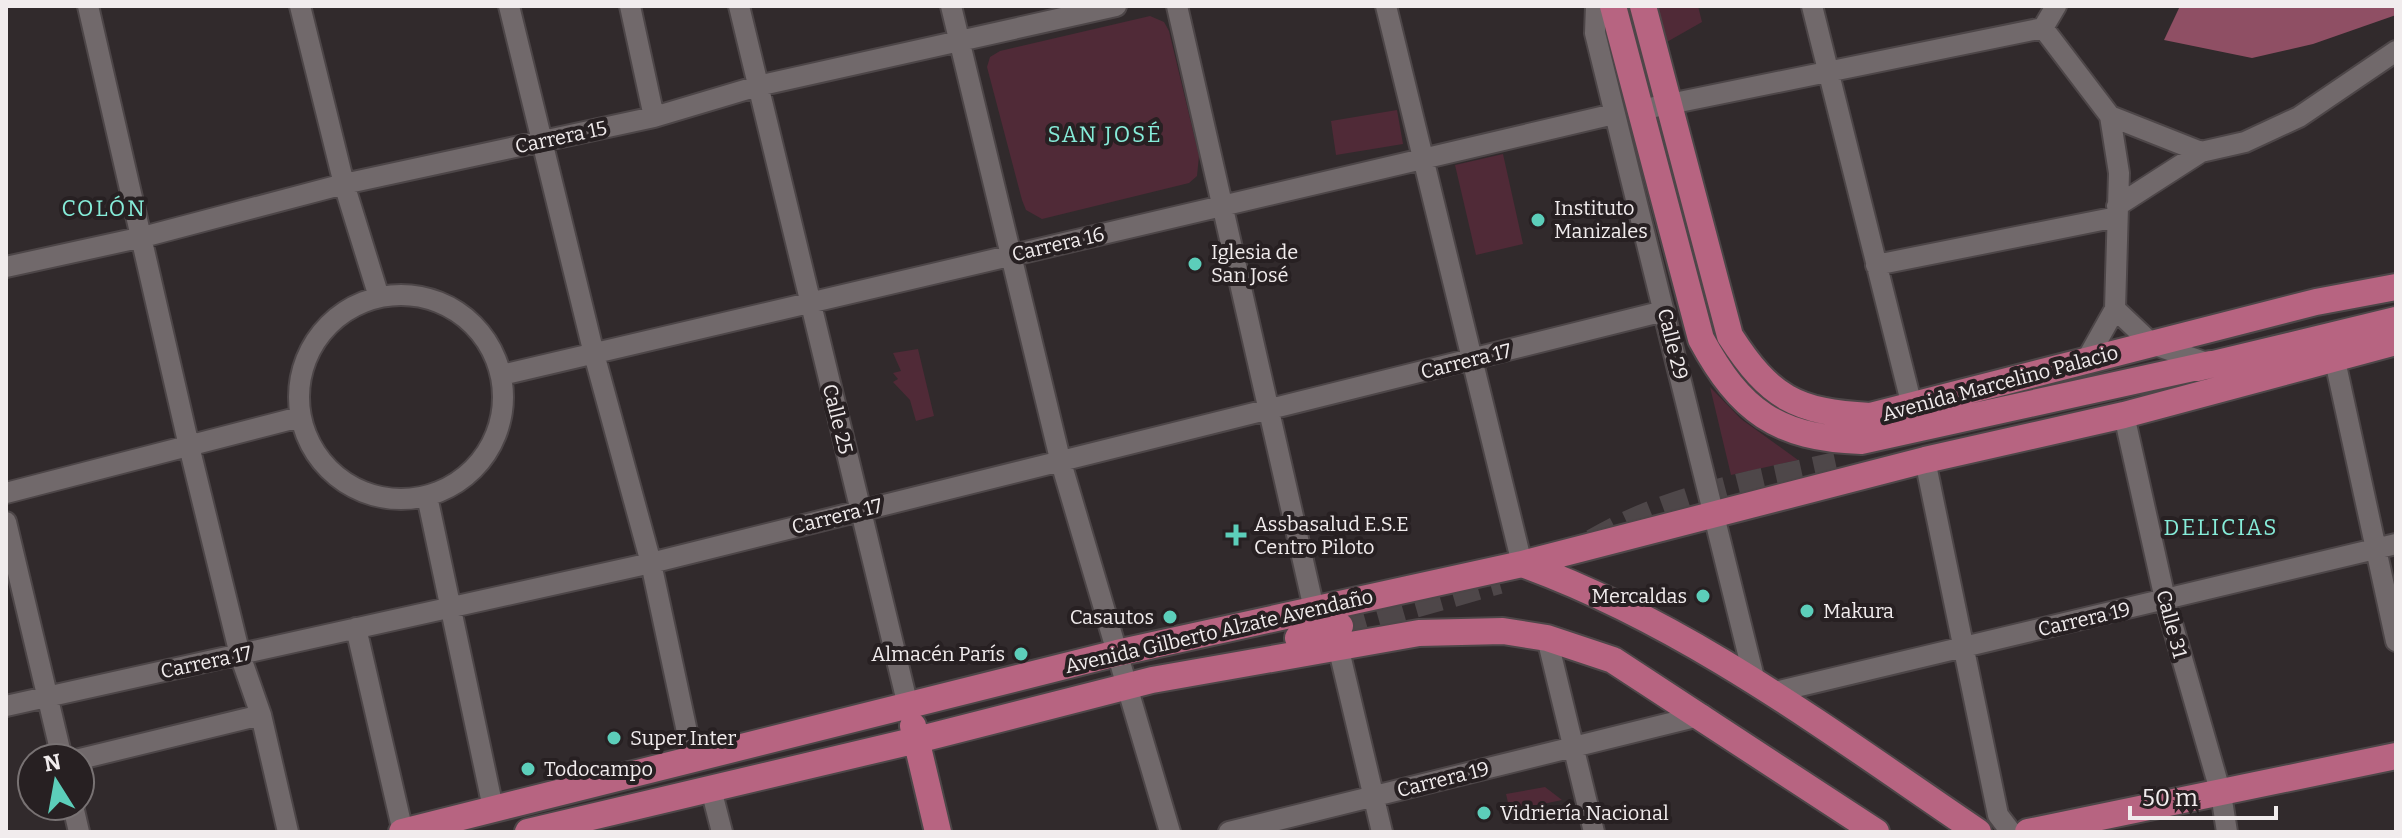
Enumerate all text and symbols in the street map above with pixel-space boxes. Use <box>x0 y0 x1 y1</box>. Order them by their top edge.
street label: Carrera 15 <box>513 116 609 158</box>
district label: SAN JOSÉ <box>1047 121 1163 148</box>
district label: COLÓN <box>61 195 147 222</box>
place label: Instituto Manizales <box>1554 196 1648 243</box>
marker: Instituto Manizales <box>1529 211 1547 229</box>
street label: Carrera 16 <box>1009 222 1107 266</box>
place label: Iglesia de San José <box>1211 240 1298 287</box>
marker: Iglesia de San José <box>1186 255 1204 273</box>
street label: Calle 29 <box>1653 306 1693 382</box>
street label: Carrera 17 <box>1418 338 1514 384</box>
street label: Avenida Marcelino Palacio <box>1879 340 2121 426</box>
street label: Calle 25 <box>818 381 858 457</box>
street label: Carrera 17 <box>789 493 885 539</box>
place label: Assbasalud E.S.E Centro Piloto <box>1254 512 1409 559</box>
district label: DELICIAS <box>2164 514 2278 541</box>
marker: Assbasalud E.S.E Centro Piloto <box>1225 524 1247 546</box>
street label: Avenida Gilberto Alzate Avendaño <box>1063 584 1375 678</box>
place label: Mercaldas <box>1592 584 1687 608</box>
marker: Mercaldas <box>1694 587 1712 605</box>
street label: Calle 31 <box>2151 587 2193 661</box>
street label: Carrera 19 <box>2035 597 2133 641</box>
place label: Makura <box>1823 599 1894 623</box>
marker: Makura <box>1798 602 1816 620</box>
place label: Casautos <box>1070 605 1154 629</box>
marker: Casautos <box>1161 608 1179 626</box>
street label: Carrera 17 <box>158 641 254 683</box>
place label: Almacén París <box>871 642 1005 666</box>
marker: Almacén París <box>1012 645 1030 663</box>
place label: Super Inter <box>630 726 736 750</box>
marker: Super Inter <box>605 729 623 747</box>
north arrow <box>16 742 96 822</box>
text: N <box>41 748 63 778</box>
street label: Carrera 19 <box>1394 756 1492 802</box>
place label: Todocampo <box>544 757 653 781</box>
marker: Todocampo <box>519 760 537 778</box>
scale bar <box>2130 770 2276 820</box>
text: 50 m <box>2142 784 2198 812</box>
place label: Vidriería Nacional <box>1500 801 1669 825</box>
marker: Vidriería Nacional <box>1475 804 1493 822</box>

